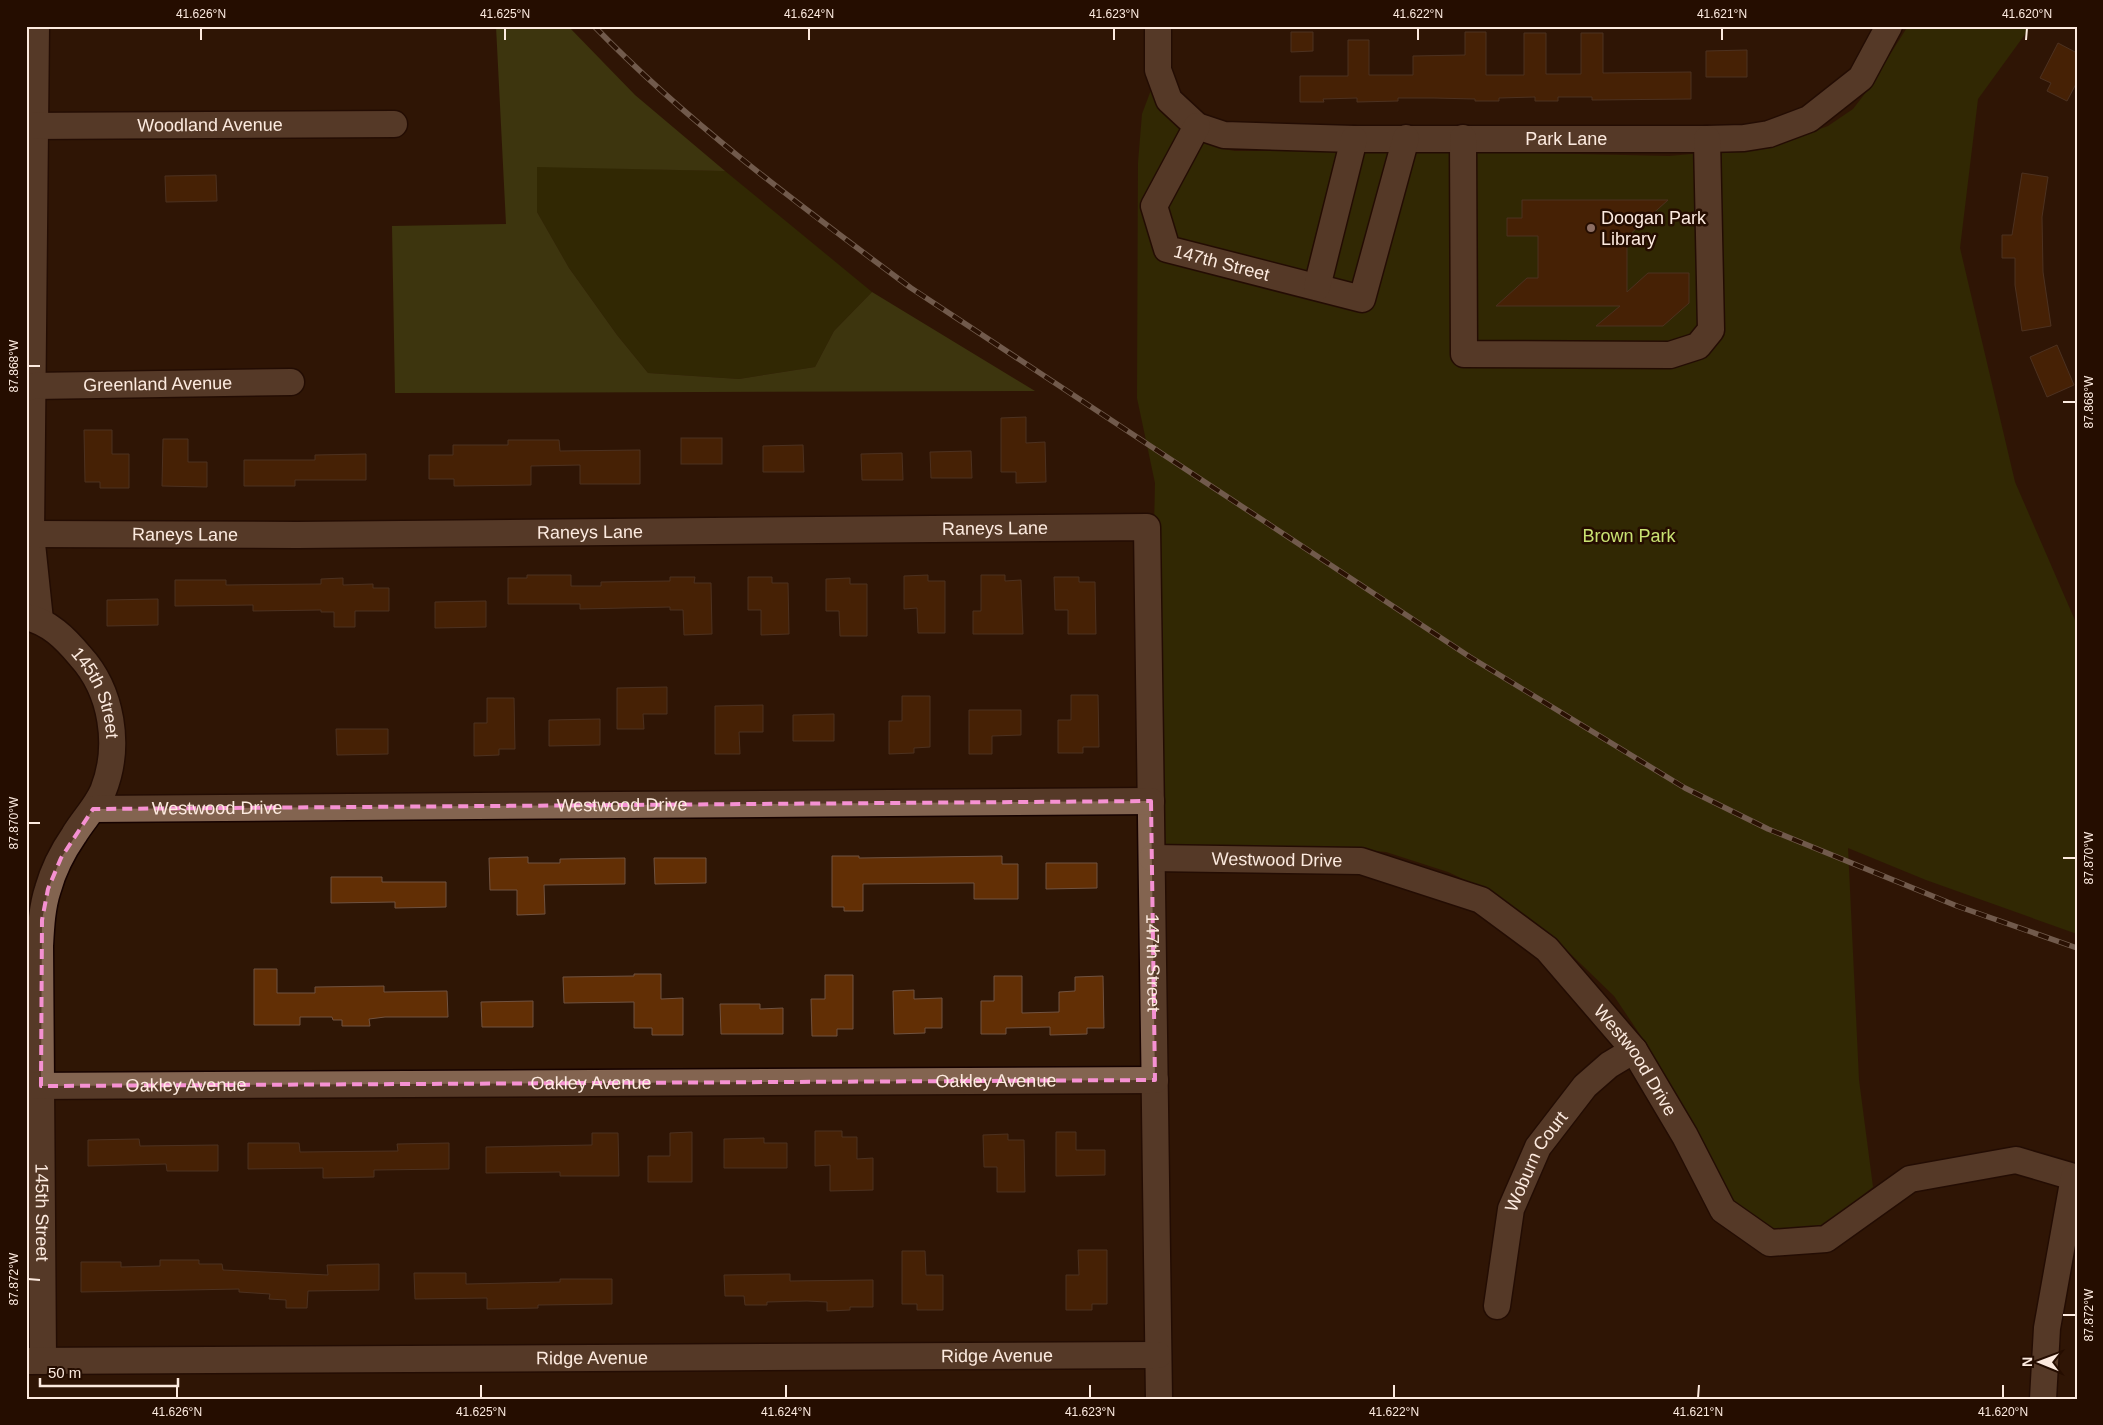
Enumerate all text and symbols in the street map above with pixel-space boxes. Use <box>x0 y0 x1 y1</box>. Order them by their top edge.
text: 41.626°N <box>176 7 226 21</box>
text: 41.625°N <box>480 7 530 21</box>
text: 41.624°N <box>784 7 834 21</box>
text: 41.623°N <box>1089 7 1139 21</box>
text: 41.622°N <box>1393 7 1443 21</box>
text: 41.621°N <box>1697 7 1747 21</box>
text: 41.620°N <box>2002 7 2052 21</box>
street label: Woodland Avenue <box>137 115 283 135</box>
street label: Park Lane <box>1525 129 1607 149</box>
place label: Doogan Park Library <box>1601 208 1707 249</box>
marker: Doogan Park Library <box>1585 222 1597 234</box>
street label: 147th Street <box>1171 241 1272 285</box>
text: 87.868°W <box>7 339 21 392</box>
street label: Greenland Avenue <box>83 373 232 395</box>
text: 87.868°W <box>2082 375 2096 428</box>
street label: Raneys Lane <box>942 518 1048 539</box>
street label: Raneys Lane <box>537 522 643 543</box>
street label: Raneys Lane <box>132 524 238 545</box>
park label: Brown Park <box>1582 526 1677 546</box>
street label: 145th Street <box>67 643 122 739</box>
street label: Westwood Drive <box>557 795 687 815</box>
text: 87.870°W <box>7 796 21 849</box>
street label: Westwood Drive <box>152 798 282 819</box>
text: 87.870°W <box>2082 831 2096 884</box>
street label: Westwood Drive <box>1211 849 1343 871</box>
street label: 147th Street <box>1142 914 1164 1012</box>
street label: Westwood Drive <box>1590 1001 1681 1119</box>
street label: Oakley Avenue <box>936 1071 1056 1091</box>
street label: Oakley Avenue <box>531 1073 651 1093</box>
street label: Oakley Avenue <box>126 1075 246 1095</box>
street label: Woburn Court <box>1501 1107 1572 1215</box>
street label: 145th Street <box>32 1163 52 1262</box>
text: 87.872°W <box>7 1252 21 1305</box>
text: 87.872°W <box>2082 1288 2096 1341</box>
north arrow <box>2016 1338 2066 1388</box>
street label: Ridge Avenue <box>941 1346 1053 1366</box>
street label: Ridge Avenue <box>536 1348 648 1368</box>
scale bar <box>40 1355 178 1387</box>
text: N <box>2019 1357 2035 1367</box>
text: 50 m <box>48 1364 81 1381</box>
text: 41.626°N <box>152 1405 202 1419</box>
text: 41.625°N <box>456 1405 506 1419</box>
text: 41.624°N <box>761 1405 811 1419</box>
text: 41.623°N <box>1065 1405 1115 1419</box>
text: 41.622°N <box>1369 1405 1419 1419</box>
text: 41.621°N <box>1673 1405 1723 1419</box>
text: 41.620°N <box>1978 1405 2028 1419</box>

